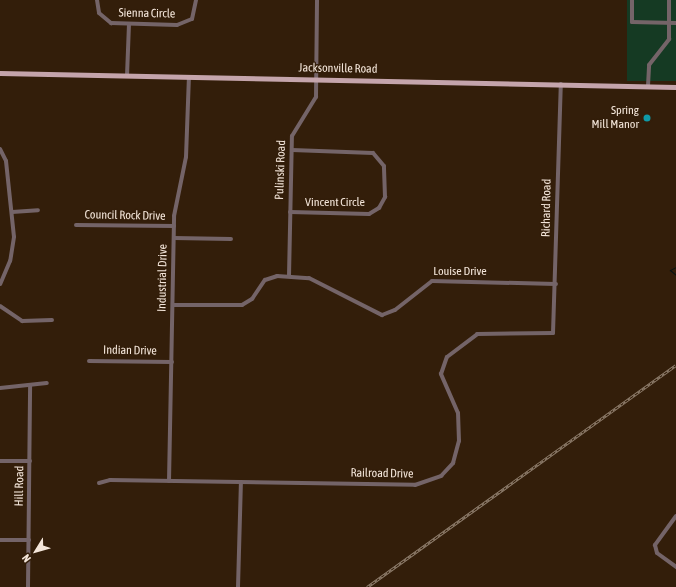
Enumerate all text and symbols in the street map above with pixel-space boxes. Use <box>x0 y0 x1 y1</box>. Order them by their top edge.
street label: Sienna Circle <box>118 6 176 22</box>
street label: Jacksonville Road <box>298 61 378 77</box>
place label: Spring Mill Manor <box>592 104 639 132</box>
marker: Spring Mill Manor <box>642 113 652 123</box>
street label: Pulinski Road <box>273 140 289 200</box>
street label: Richard Road <box>539 179 555 237</box>
street label: Vincent Circle <box>305 196 365 210</box>
street label: Council Rock Drive <box>84 208 166 224</box>
street label: Industrial Drive <box>155 244 171 312</box>
street label: Louise Drive <box>433 265 487 279</box>
street label: Indian Drive <box>103 343 157 359</box>
street label: Hill Road <box>12 466 28 506</box>
street label: Railroad Drive <box>350 466 414 482</box>
north arrow <box>16 531 56 571</box>
text: N <box>20 552 33 564</box>

